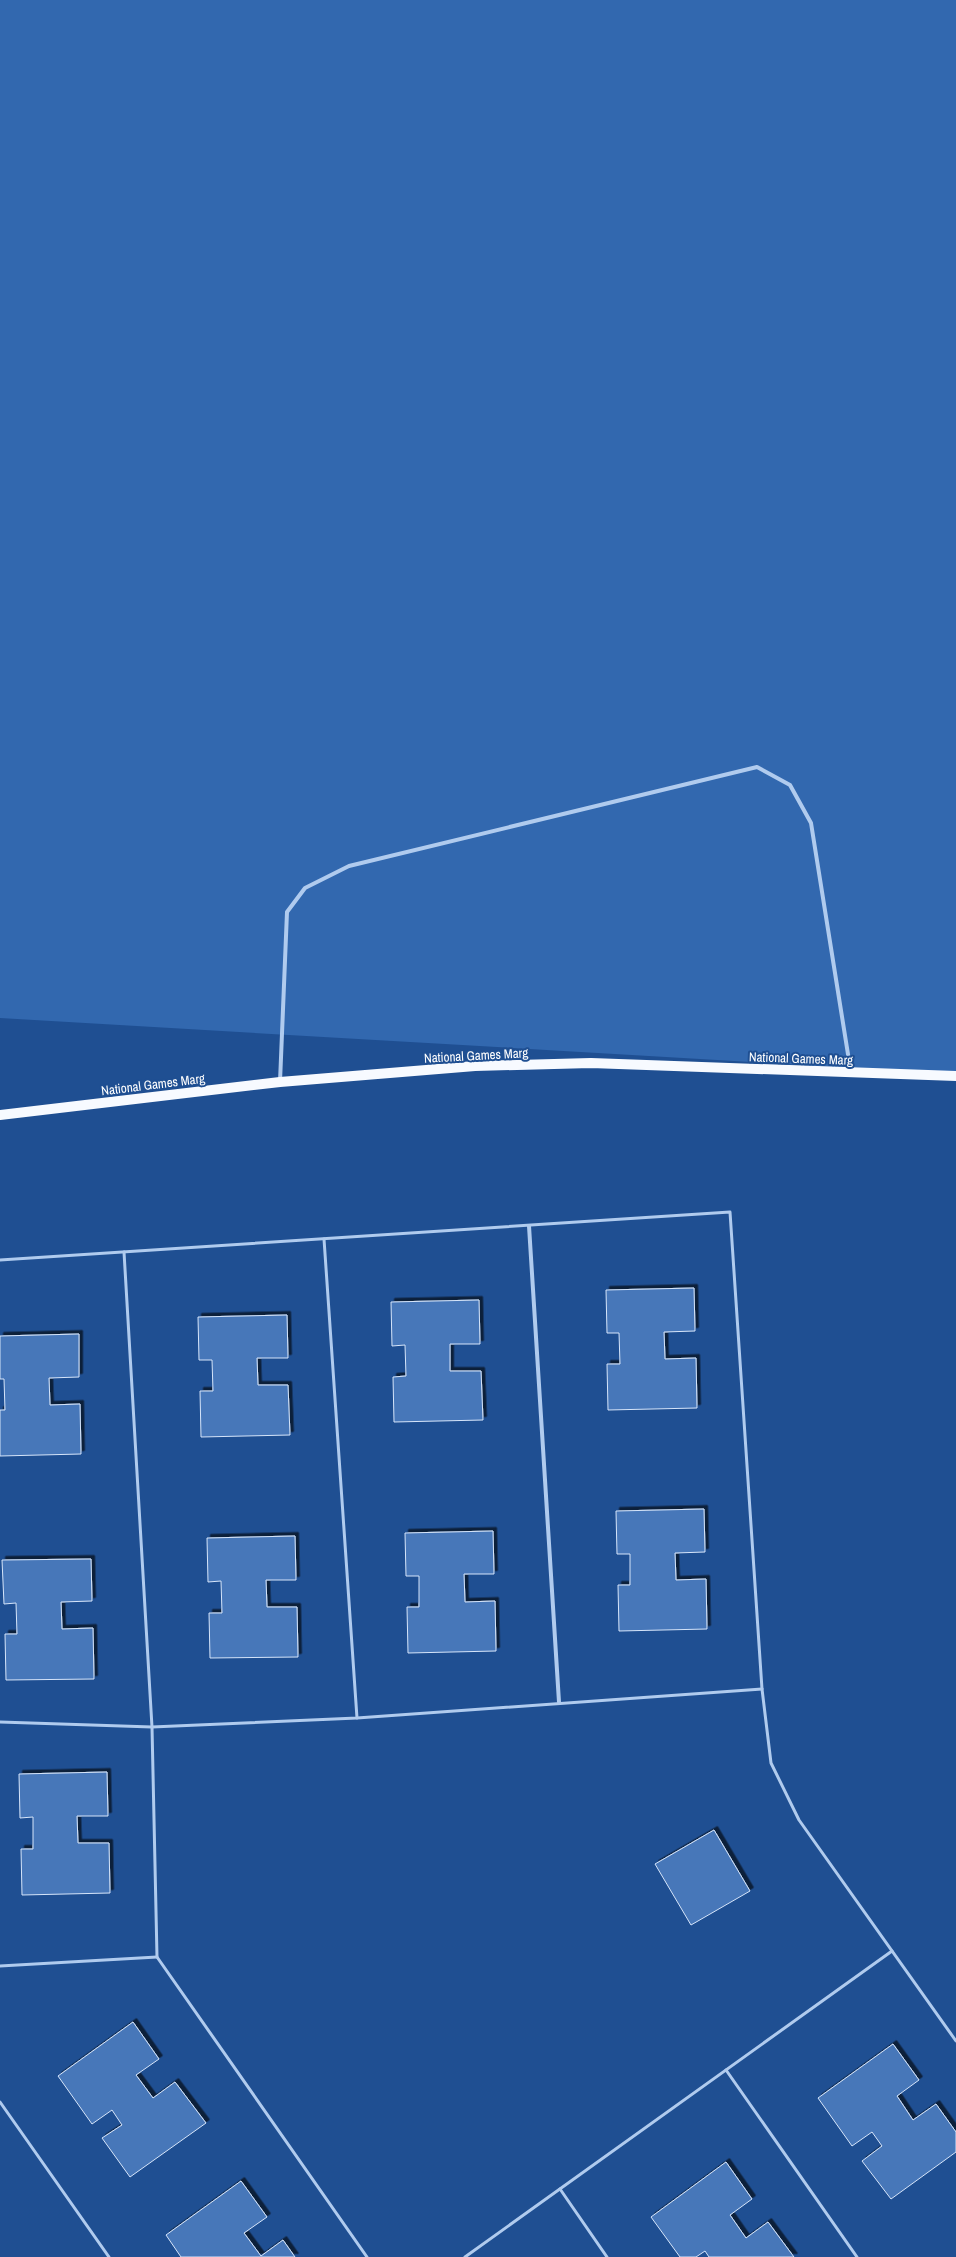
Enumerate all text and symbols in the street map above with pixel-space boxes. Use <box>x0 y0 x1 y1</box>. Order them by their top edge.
street label: National Games Marg <box>424 1044 529 1067</box>
street label: National Games Marg <box>749 1048 853 1069</box>
street label: National Games Marg <box>100 1070 206 1099</box>

